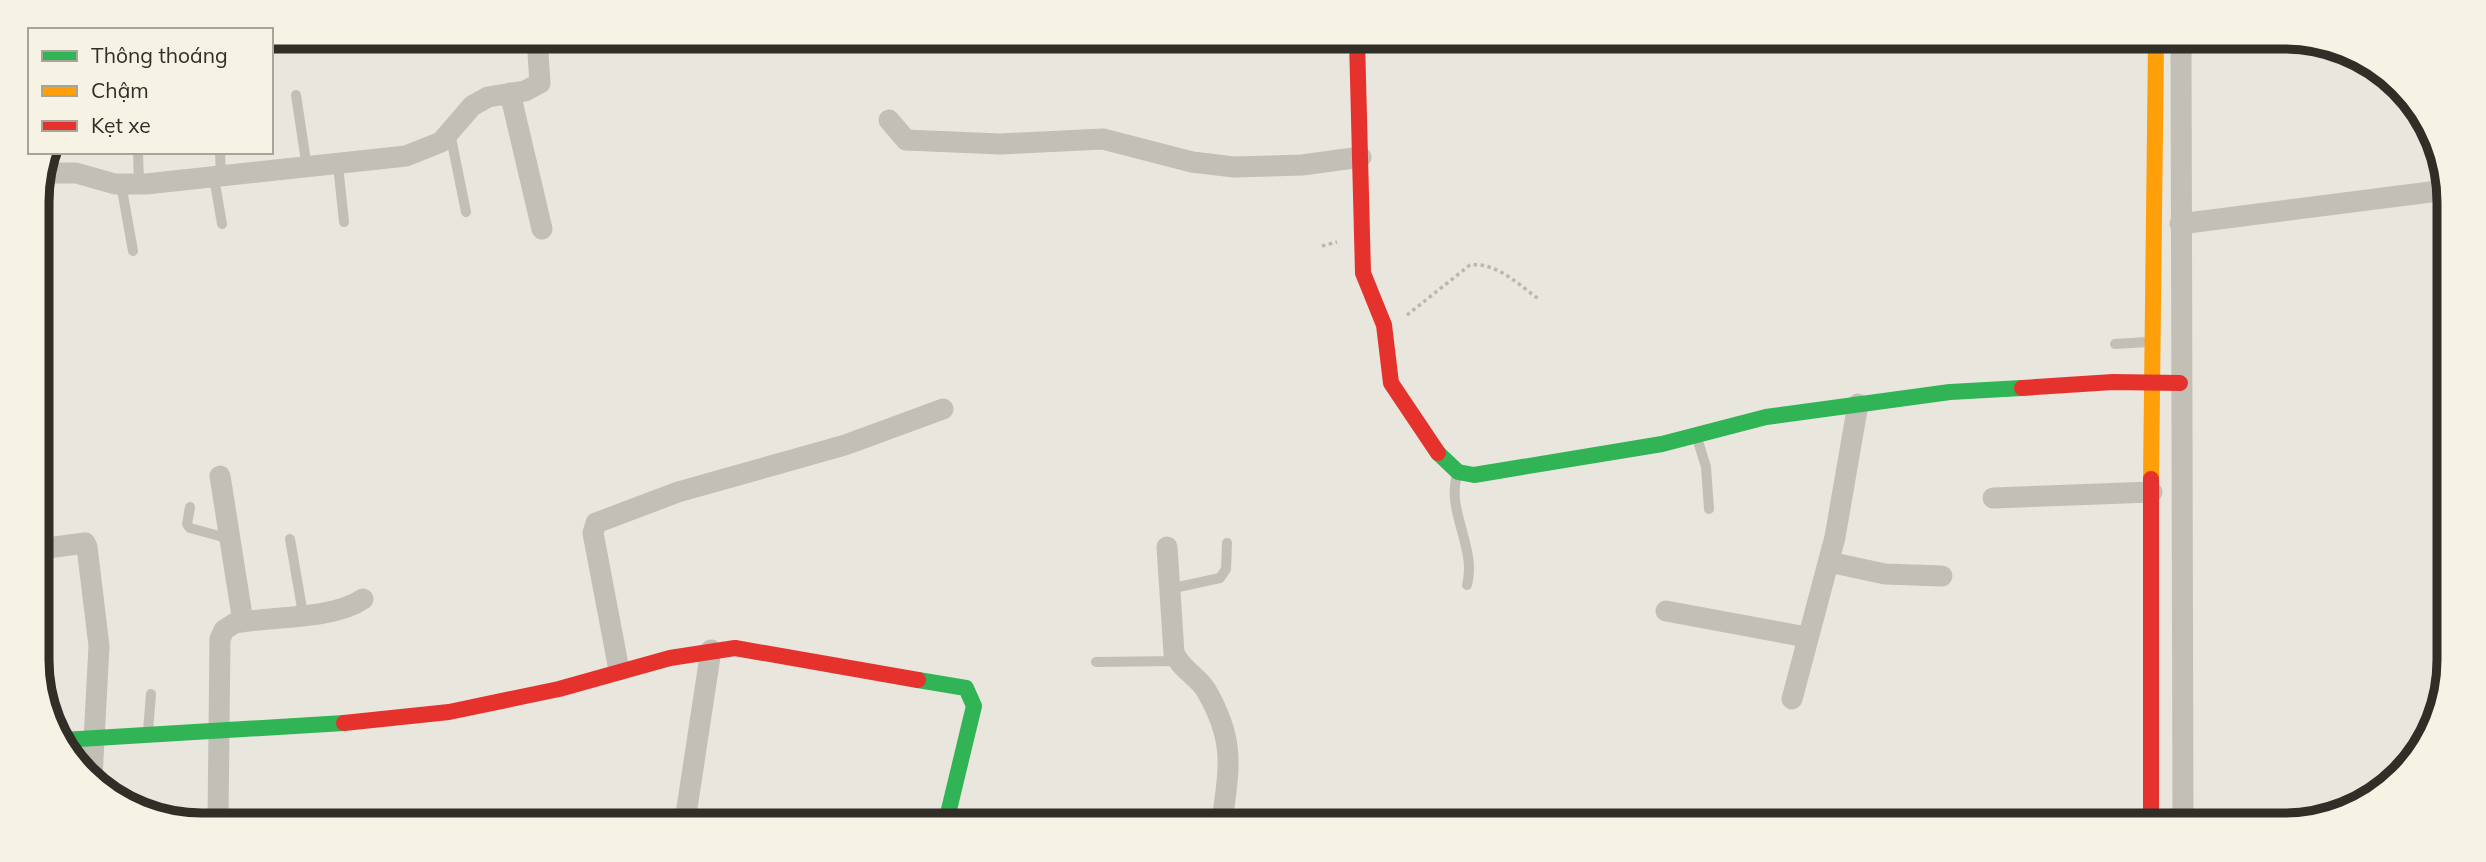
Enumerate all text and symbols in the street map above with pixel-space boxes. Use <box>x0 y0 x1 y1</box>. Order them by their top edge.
legend <box>28 28 273 154</box>
text: Thông thoáng <box>91 42 228 68</box>
text: Chậm <box>91 77 149 103</box>
text: Kẹt xe <box>91 112 151 138</box>

